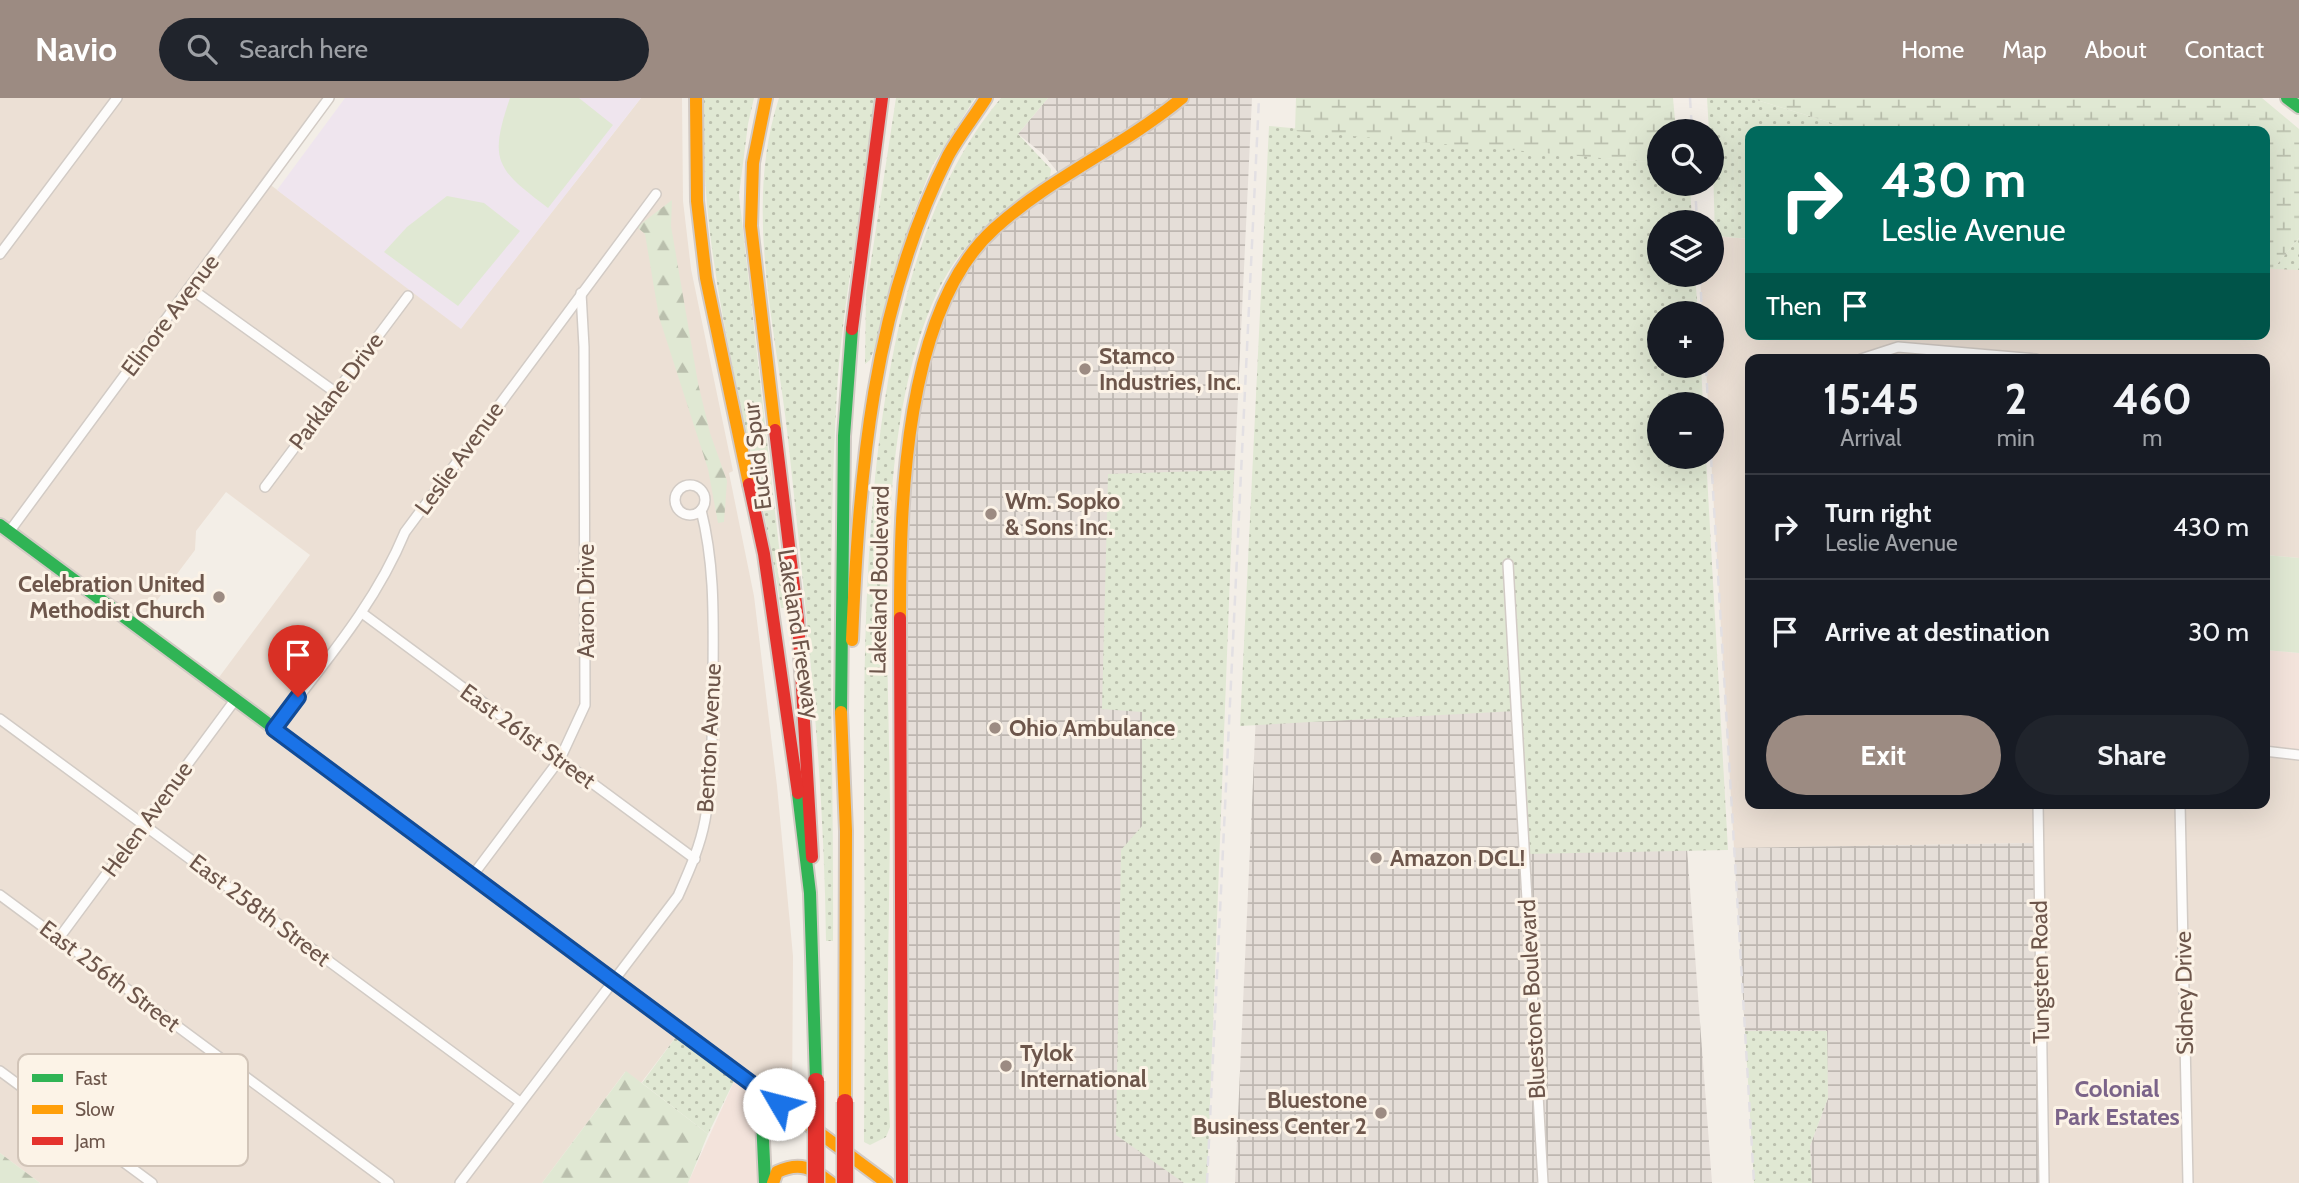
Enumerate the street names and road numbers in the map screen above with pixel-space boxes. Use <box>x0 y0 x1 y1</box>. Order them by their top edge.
street label: Elinore Avenue <box>115 248 225 381</box>
street label: Parklane Drive <box>283 327 389 455</box>
street label: Leslie Avenue <box>409 396 509 520</box>
street label: Euclid Spur <box>736 400 778 512</box>
street label: Lakeland Boulevard <box>863 485 895 675</box>
street label: Aaron Drive <box>572 544 600 658</box>
street label: Lakeland Freeway <box>772 547 826 721</box>
street label: Benton Avenue <box>691 662 727 813</box>
street label: East 261st Street <box>455 678 601 795</box>
street label: Helen Avenue <box>96 756 198 882</box>
street label: East 258th Street <box>184 848 336 972</box>
street label: Bluestone Boulevard <box>1513 898 1551 1100</box>
street label: Tungsten Road <box>2025 900 2055 1044</box>
street label: East 256th Street <box>34 914 186 1038</box>
street label: Sidney Drive <box>2169 931 2199 1055</box>

